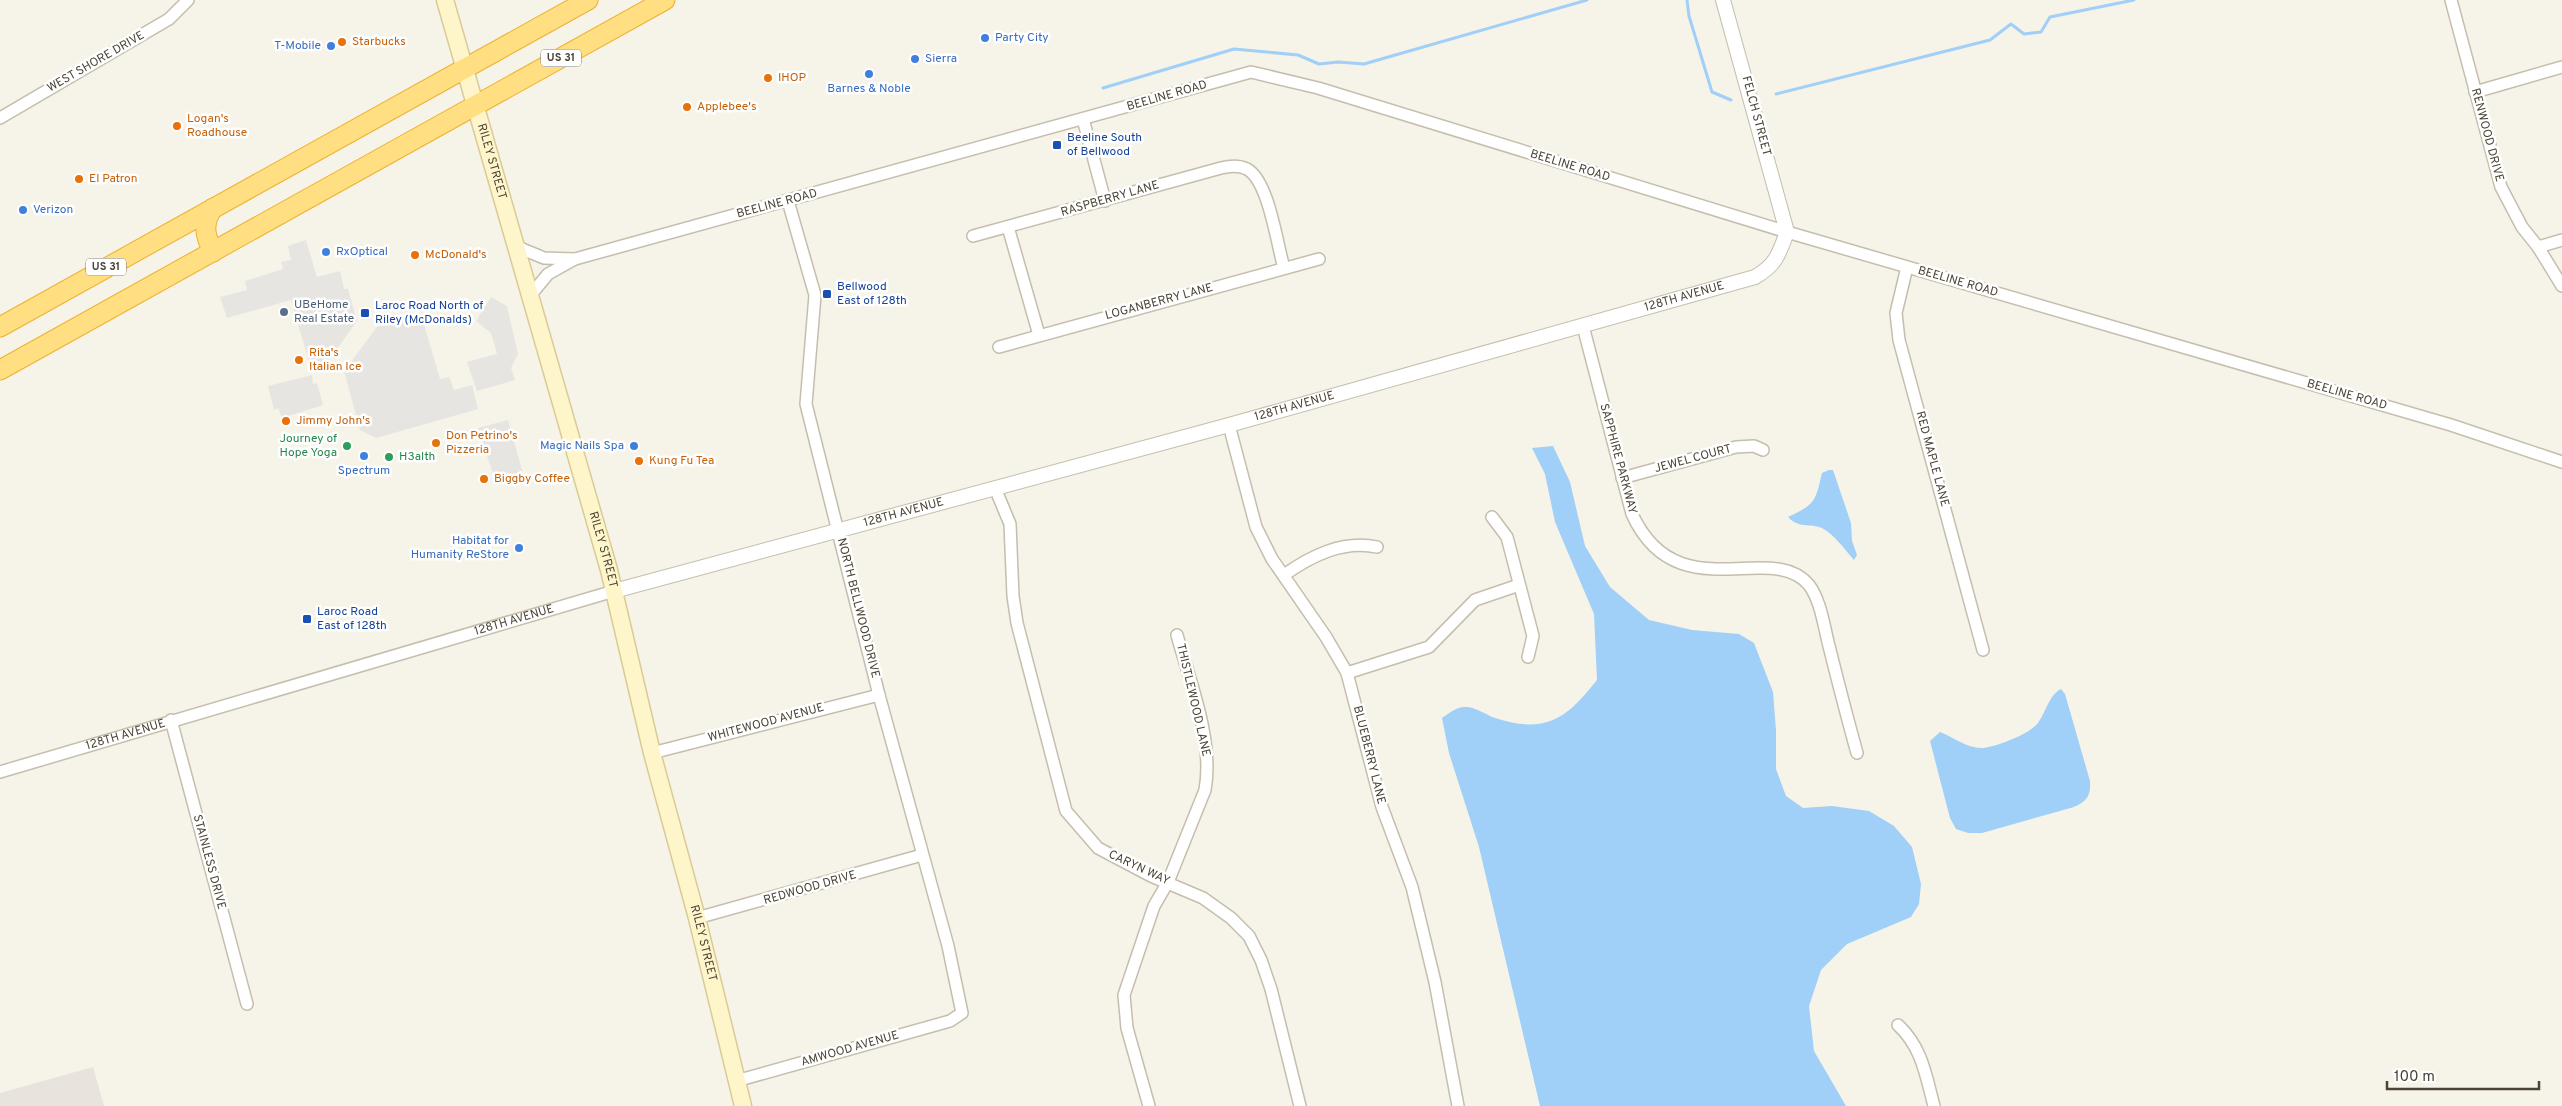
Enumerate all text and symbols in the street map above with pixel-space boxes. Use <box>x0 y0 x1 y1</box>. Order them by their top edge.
street label: WEST SHORE DRIVE <box>44 28 148 96</box>
place label: Party City <box>995 30 1049 46</box>
marker: Party City <box>979 32 991 44</box>
place label: Starbucks <box>352 34 406 50</box>
marker: Starbucks <box>336 36 348 48</box>
place label: T-Mobile <box>274 38 321 54</box>
marker: T-Mobile <box>325 40 337 52</box>
road number: US 31 <box>541 49 581 66</box>
place label: Sierra <box>925 51 957 67</box>
marker: Sierra <box>909 53 921 65</box>
marker: Barnes & Noble <box>863 68 875 80</box>
place label: IHOP <box>778 70 806 86</box>
marker: IHOP <box>762 72 774 84</box>
street label: FELCH STREET <box>1738 74 1774 158</box>
street label: BEELINE ROAD <box>1125 77 1209 115</box>
place label: Barnes & Noble <box>827 81 911 97</box>
street label: RENWOOD DRIVE <box>2467 86 2507 184</box>
place label: Applebee's <box>697 99 757 115</box>
marker: Applebee's <box>681 101 693 113</box>
place label: Logan's Roadhouse <box>187 111 247 141</box>
marker: Logan's Roadhouse <box>171 120 183 132</box>
street label: RILEY STREET <box>473 122 510 201</box>
place label: Beeline South of Bellwood <box>1067 130 1142 160</box>
marker: Beeline South of Bellwood <box>1051 139 1063 151</box>
street label: BEELINE ROAD <box>1528 146 1612 186</box>
place label: El Patron <box>89 171 137 187</box>
marker: El Patron <box>73 173 85 185</box>
street label: RASPBERRY LANE <box>1059 177 1161 221</box>
street label: BEELINE ROAD <box>735 186 819 222</box>
place label: Verizon <box>33 202 73 218</box>
marker: Verizon <box>17 204 29 216</box>
place label: RxOptical <box>336 244 388 260</box>
marker: RxOptical <box>320 246 332 258</box>
place label: McDonald's <box>425 247 487 263</box>
marker: McDonald's <box>409 249 421 261</box>
road number: US 31 <box>86 258 126 276</box>
street label: BEELINE ROAD <box>1916 263 2000 301</box>
street label: 128TH AVENUE <box>1643 278 1726 316</box>
place label: Bellwood East of 128th <box>837 279 907 309</box>
street label: LOGANBERRY LANE <box>1103 280 1215 324</box>
marker: Bellwood East of 128th <box>821 288 833 300</box>
place label: UBeHome Real Estate <box>294 297 354 327</box>
place label: Laroc Road North of Riley (McDonalds) <box>375 298 483 328</box>
marker: UBeHome Real Estate <box>278 306 290 318</box>
marker: Laroc Road North of Riley (McDonalds) <box>359 307 371 319</box>
place label: Rita's Italian Ice <box>309 345 361 375</box>
marker: Rita's Italian Ice <box>293 354 305 366</box>
street label: BEELINE ROAD <box>2305 376 2389 414</box>
street label: 128TH AVENUE <box>1253 388 1336 425</box>
street label: SAPPHIRE PARKWAY <box>1596 402 1641 516</box>
street label: RED MAPLE LANE <box>1912 410 1952 508</box>
place label: Jimmy John's <box>296 413 370 429</box>
marker: Jimmy John's <box>280 415 292 427</box>
place label: Don Petrino's Pizzeria <box>446 428 518 458</box>
place label: Journey of Hope Yoga <box>279 431 337 461</box>
marker: Don Petrino's Pizzeria <box>430 437 442 449</box>
place label: Magic Nails Spa <box>540 438 624 454</box>
marker: Journey of Hope Yoga <box>341 440 353 452</box>
marker: Magic Nails Spa <box>628 440 640 452</box>
street label: JEWEL COURT <box>1653 441 1733 477</box>
place label: H3alth <box>399 449 435 465</box>
marker: Spectrum <box>358 450 370 462</box>
marker: H3alth <box>383 451 395 463</box>
place label: Kung Fu Tea <box>649 453 714 469</box>
marker: Kung Fu Tea <box>633 455 645 467</box>
place label: Spectrum <box>338 463 390 479</box>
place label: Biggby Coffee <box>494 471 570 487</box>
marker: Biggby Coffee <box>478 473 490 485</box>
street label: 128TH AVENUE <box>862 494 945 531</box>
street label: RILEY STREET <box>585 510 621 589</box>
place label: Habitat for Humanity ReStore <box>411 533 509 563</box>
street label: NORTH BELLWOOD DRIVE <box>833 536 883 680</box>
marker: Habitat for Humanity ReStore <box>513 542 525 554</box>
street label: 128TH AVENUE <box>472 601 556 640</box>
place label: Laroc Road East of 128th <box>317 604 387 634</box>
marker: Laroc Road East of 128th <box>301 613 313 625</box>
street label: THISTLEWOOD LANE <box>1172 642 1214 758</box>
street label: WHITEWOOD AVENUE <box>706 700 826 746</box>
street label: BLUEBERRY LANE <box>1349 704 1389 806</box>
street label: 128TH AVENUE <box>84 716 167 754</box>
street label: STAINLESS DRIVE <box>189 813 229 911</box>
street label: CARYN WAY <box>1106 847 1173 889</box>
street label: REDWOOD DRIVE <box>762 867 858 909</box>
street label: RILEY STREET <box>686 903 720 983</box>
street label: AMWOOD AVENUE <box>799 1027 901 1071</box>
scale bar <box>2387 1058 2540 1090</box>
text: 100 m <box>2394 1068 2435 1087</box>

